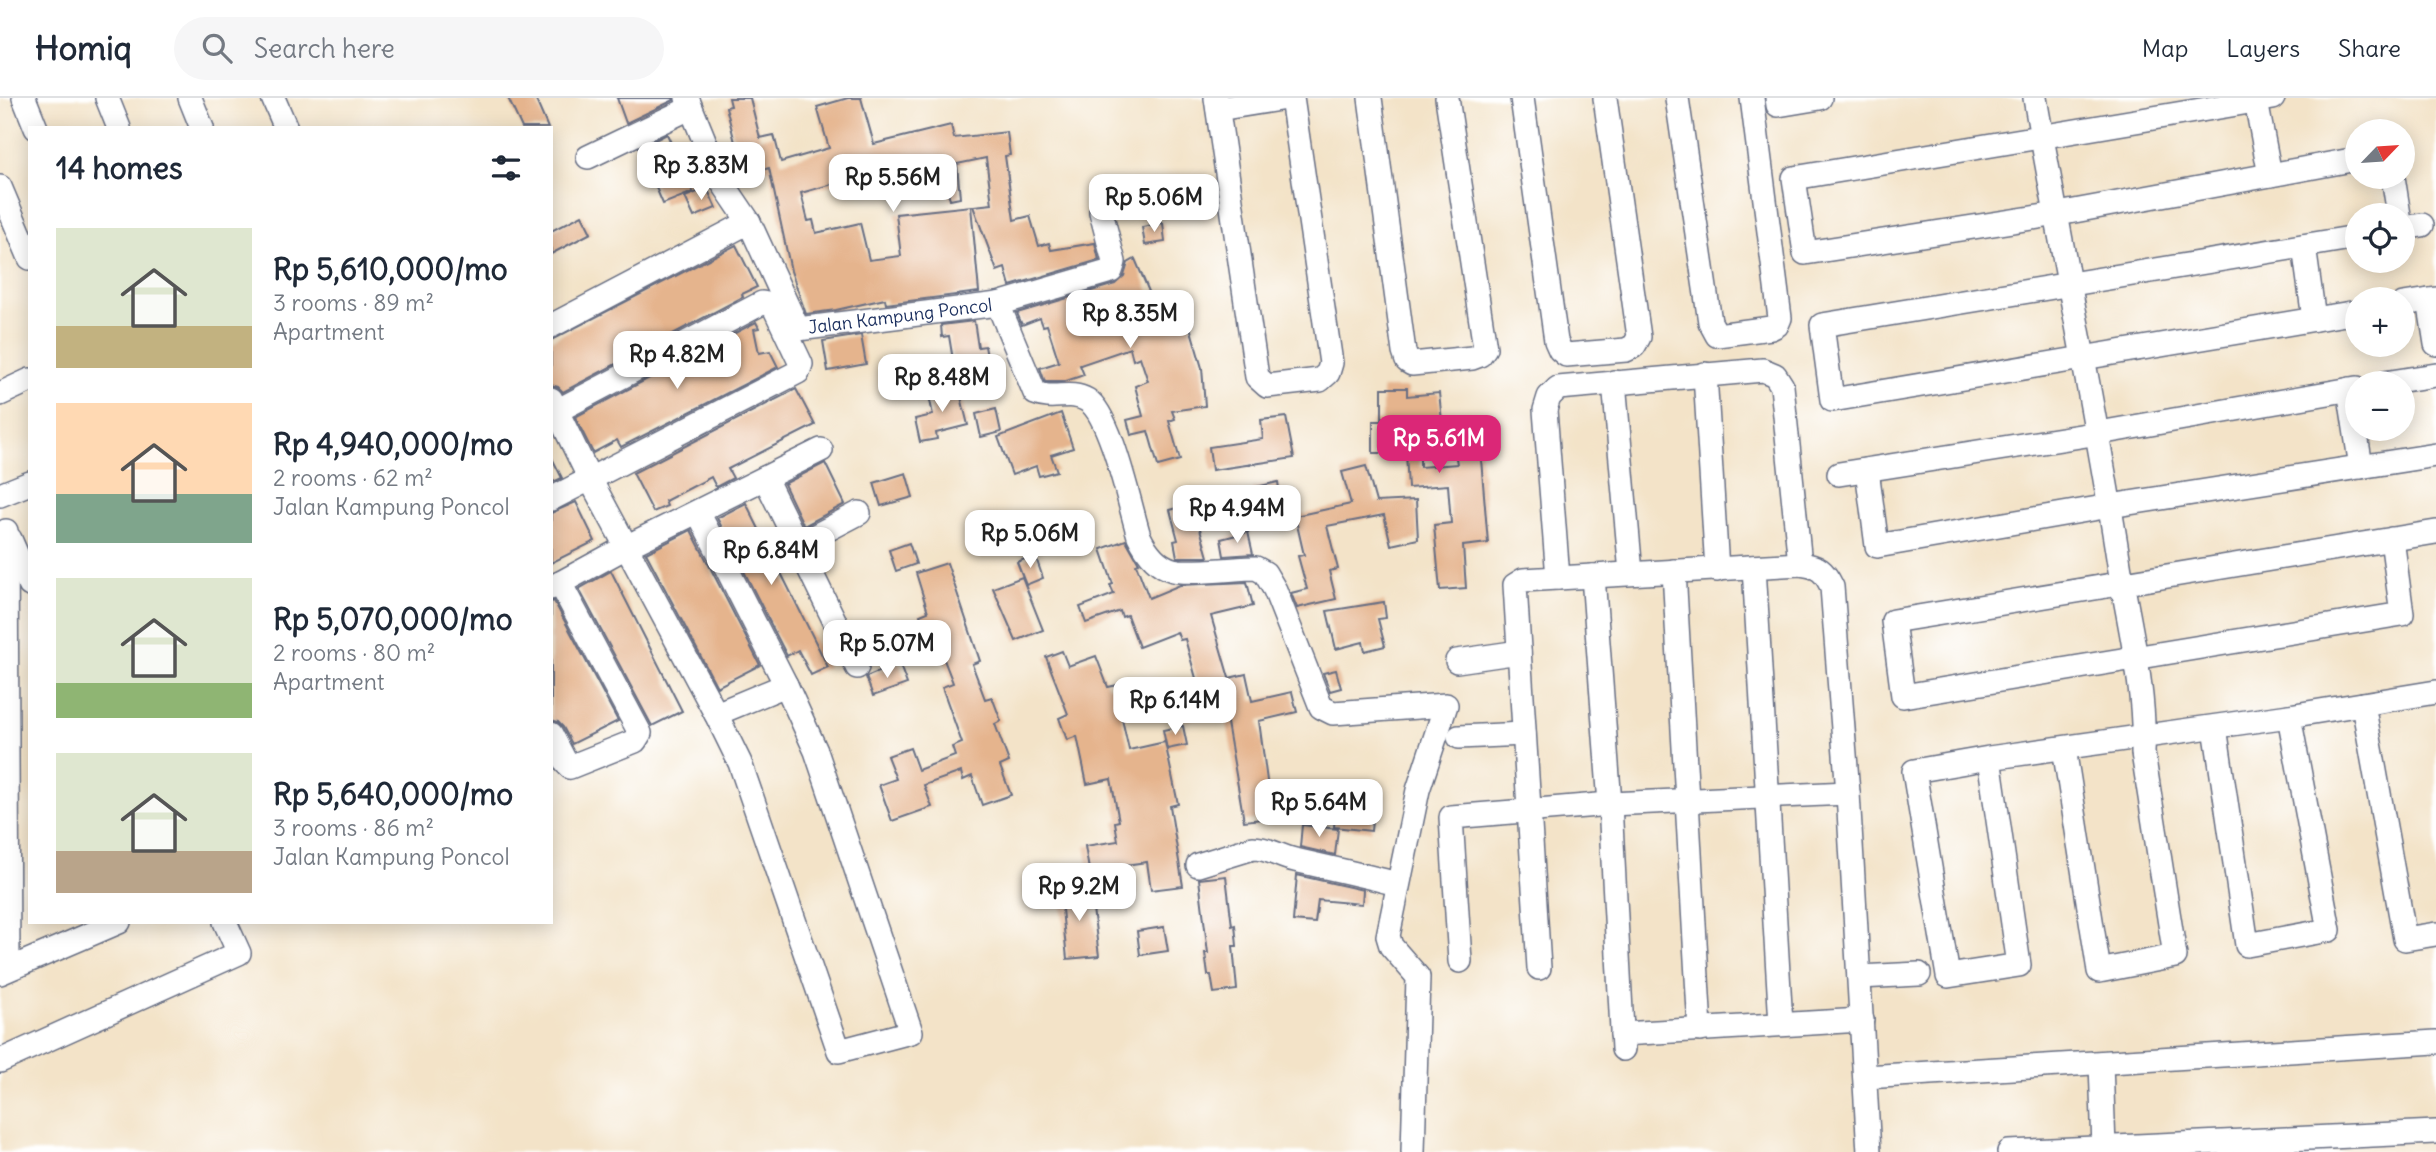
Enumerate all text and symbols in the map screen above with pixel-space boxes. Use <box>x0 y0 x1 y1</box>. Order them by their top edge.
search box <box>174 17 664 80</box>
text: Homiq <box>35 27 132 69</box>
icon: search <box>198 29 236 67</box>
text: Search here <box>254 32 395 65</box>
text: Map <box>2142 33 2188 63</box>
text: Layers <box>2226 33 2300 63</box>
text: Share <box>2338 33 2401 63</box>
north arrow <box>2345 119 2415 189</box>
map controls <box>2345 119 2415 441</box>
pin: Rp 3.83M <box>629 142 773 202</box>
text: 14 homes <box>56 149 183 187</box>
icon: filters <box>487 149 525 187</box>
text: Rp 3.83M <box>653 150 749 179</box>
pin: Rp 5.56M <box>821 155 965 214</box>
text: Rp 5.56M <box>845 162 941 191</box>
pin: Rp 5.06M <box>1082 174 1226 234</box>
text: Rp 5.06M <box>1105 182 1203 211</box>
button: locate <box>2345 203 2415 273</box>
text: Rp 5,610,000/mo <box>273 250 508 288</box>
icon: home <box>112 256 196 340</box>
button: + <box>2345 287 2415 357</box>
text: 3 rooms · 89 m² <box>273 288 434 317</box>
pin: Rp 8.35M <box>1058 290 1202 350</box>
street label: Jalan Kampung Poncol <box>807 293 993 339</box>
text: Rp 8.35M <box>1082 298 1178 327</box>
text: Apartment <box>273 317 385 346</box>
pin: Rp 4.82M <box>605 331 749 391</box>
text: Rp 4.82M <box>629 339 725 368</box>
pin: Rp 8.48M <box>870 354 1014 414</box>
text: Rp 8.48M <box>894 362 990 391</box>
button: − <box>2345 371 2415 441</box>
pin: Rp 5.61M <box>1367 416 1511 475</box>
text: Rp 5.61M <box>1393 423 1485 452</box>
text: Rp 4,940,000/mo <box>273 425 513 463</box>
icon: home <box>112 431 196 515</box>
text: 2 rooms · 62 m² <box>273 463 433 492</box>
pin: Rp 4.94M <box>1165 486 1309 545</box>
text: Jalan Kampung Poncol <box>273 492 510 521</box>
text: Rp 4.94M <box>1189 493 1285 522</box>
pin: Rp 5.06M <box>958 510 1102 570</box>
text: Rp 5.06M <box>981 518 1079 547</box>
pin: Rp 6.84M <box>699 528 843 587</box>
text: Rp 6.84M <box>723 535 819 564</box>
text: Rp 5,070,000/mo <box>273 600 513 638</box>
icon: home <box>112 606 196 690</box>
pin: Rp 5.07M <box>815 620 959 680</box>
text: Rp 5.07M <box>839 628 935 657</box>
text: 2 rooms · 80 m² <box>273 638 435 667</box>
text: Apartment <box>273 667 385 696</box>
pin: Rp 6.14M <box>1103 678 1247 737</box>
text: Rp 6.14M <box>1129 685 1221 714</box>
text: Rp 5,640,000/mo <box>273 775 513 813</box>
pin: Rp 5.64M <box>1247 780 1391 839</box>
icon: home <box>112 781 196 865</box>
text: Rp 5.64M <box>1271 787 1367 816</box>
text: 3 rooms · 86 m² <box>273 813 434 842</box>
text: Jalan Kampung Poncol <box>273 842 510 871</box>
pin: Rp 9.2M <box>1014 864 1144 923</box>
text: Rp 9.2M <box>1038 871 1120 900</box>

